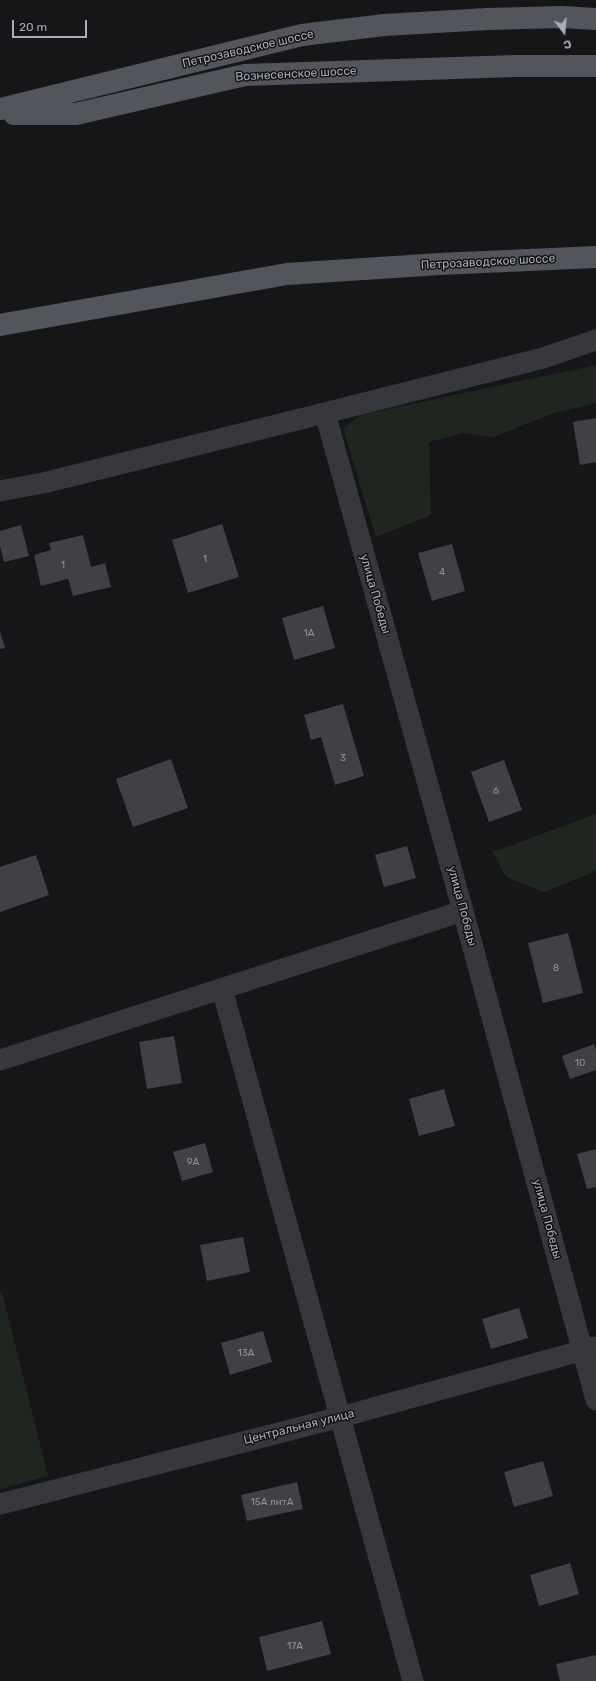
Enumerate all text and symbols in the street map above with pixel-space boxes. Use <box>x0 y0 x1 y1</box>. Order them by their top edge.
scale bar <box>14 12 89 38</box>
north arrow <box>544 12 584 52</box>
text: 20 m <box>19 20 47 34</box>
street label: Петрозаводское шоссе <box>181 27 315 71</box>
text: С <box>562 37 573 51</box>
street label: Вознесенское шоссе <box>235 64 357 84</box>
street label: Петрозаводское шоссе <box>420 251 556 273</box>
street label: улица Победы <box>357 552 393 636</box>
house number: 1 <box>203 553 207 565</box>
house number: 1 <box>61 559 65 571</box>
house number: 4 <box>439 566 445 578</box>
house number: 1А <box>304 627 314 639</box>
house number: 3 <box>340 752 346 764</box>
house number: 6 <box>493 785 499 797</box>
street label: улица Победы <box>444 864 480 948</box>
house number: 8 <box>553 962 559 974</box>
house number: 10 <box>575 1057 585 1069</box>
house number: 9А <box>187 1156 199 1168</box>
street label: улица Победы <box>529 1177 565 1261</box>
house number: 13А <box>238 1347 254 1359</box>
street label: Центральная улица <box>242 1406 356 1448</box>
house number: 15А литА <box>250 1496 294 1508</box>
house number: 17А <box>287 1640 303 1652</box>

